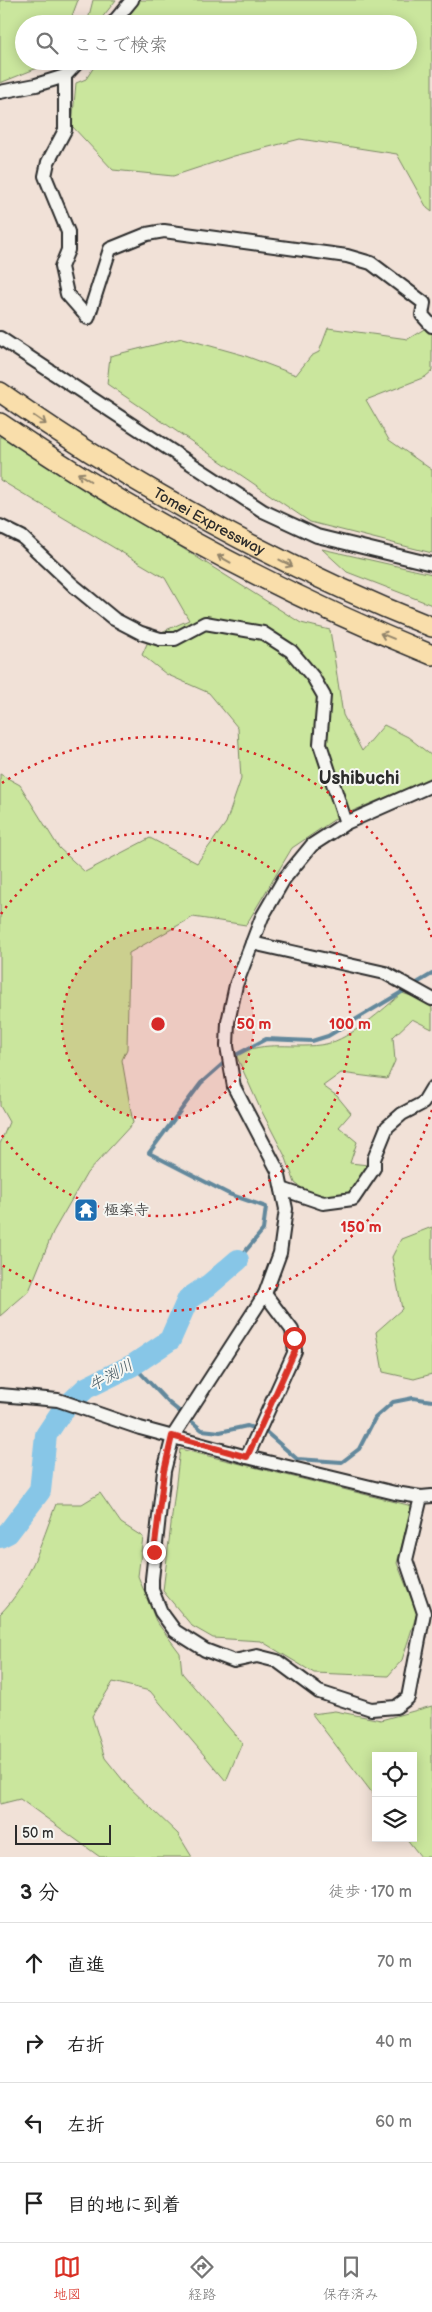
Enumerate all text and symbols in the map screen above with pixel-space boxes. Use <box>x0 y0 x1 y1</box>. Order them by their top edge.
search box <box>15 15 417 70</box>
icon: search <box>33 29 61 57</box>
text: ここで検索 <box>73 34 168 57</box>
one-way arrow <box>33 415 47 425</box>
one-way arrow <box>77 472 91 483</box>
street label: Tomei Expressway <box>150 483 268 560</box>
one-way arrow <box>217 554 232 564</box>
one-way arrow <box>278 559 293 568</box>
one-way arrow <box>380 631 395 641</box>
district label: Ushibuchi <box>319 768 399 789</box>
centre of rings <box>149 1015 167 1033</box>
text: 50 m <box>237 1015 272 1034</box>
text: 100 m <box>329 1015 371 1034</box>
temple icon: 極楽寺 <box>73 1197 99 1223</box>
place label: 極楽寺 <box>104 1201 149 1220</box>
text: 150 m <box>340 1218 382 1237</box>
route start <box>283 1327 306 1350</box>
water label: 牛渕川 <box>85 1356 137 1396</box>
route end <box>143 1541 166 1564</box>
map controls <box>372 1752 417 1842</box>
button: locate <box>372 1752 417 1797</box>
button: layers <box>372 1797 417 1842</box>
scale bar <box>15 1822 111 1845</box>
text: 50 m <box>22 1825 54 1842</box>
text: 3 分 <box>20 1880 59 1905</box>
text: 徒歩 · 170 m <box>329 1883 412 1902</box>
icon: ahead <box>20 1949 48 1977</box>
text: 70 m <box>377 1953 412 1972</box>
text: 直進 <box>67 1954 105 1977</box>
icon: right <box>20 2029 48 2057</box>
text: 40 m <box>375 2033 412 2052</box>
text: 右折 <box>67 2034 105 2057</box>
icon: left <box>20 2109 48 2137</box>
text: 60 m <box>375 2113 412 2132</box>
text: 左折 <box>67 2114 105 2137</box>
icon: arrive <box>20 2189 48 2217</box>
text: 目的地に到着 <box>67 2194 181 2217</box>
tab: 地図 <box>53 2253 81 2303</box>
tab: 経路 <box>188 2253 216 2303</box>
tab: 保存済み <box>323 2253 379 2303</box>

